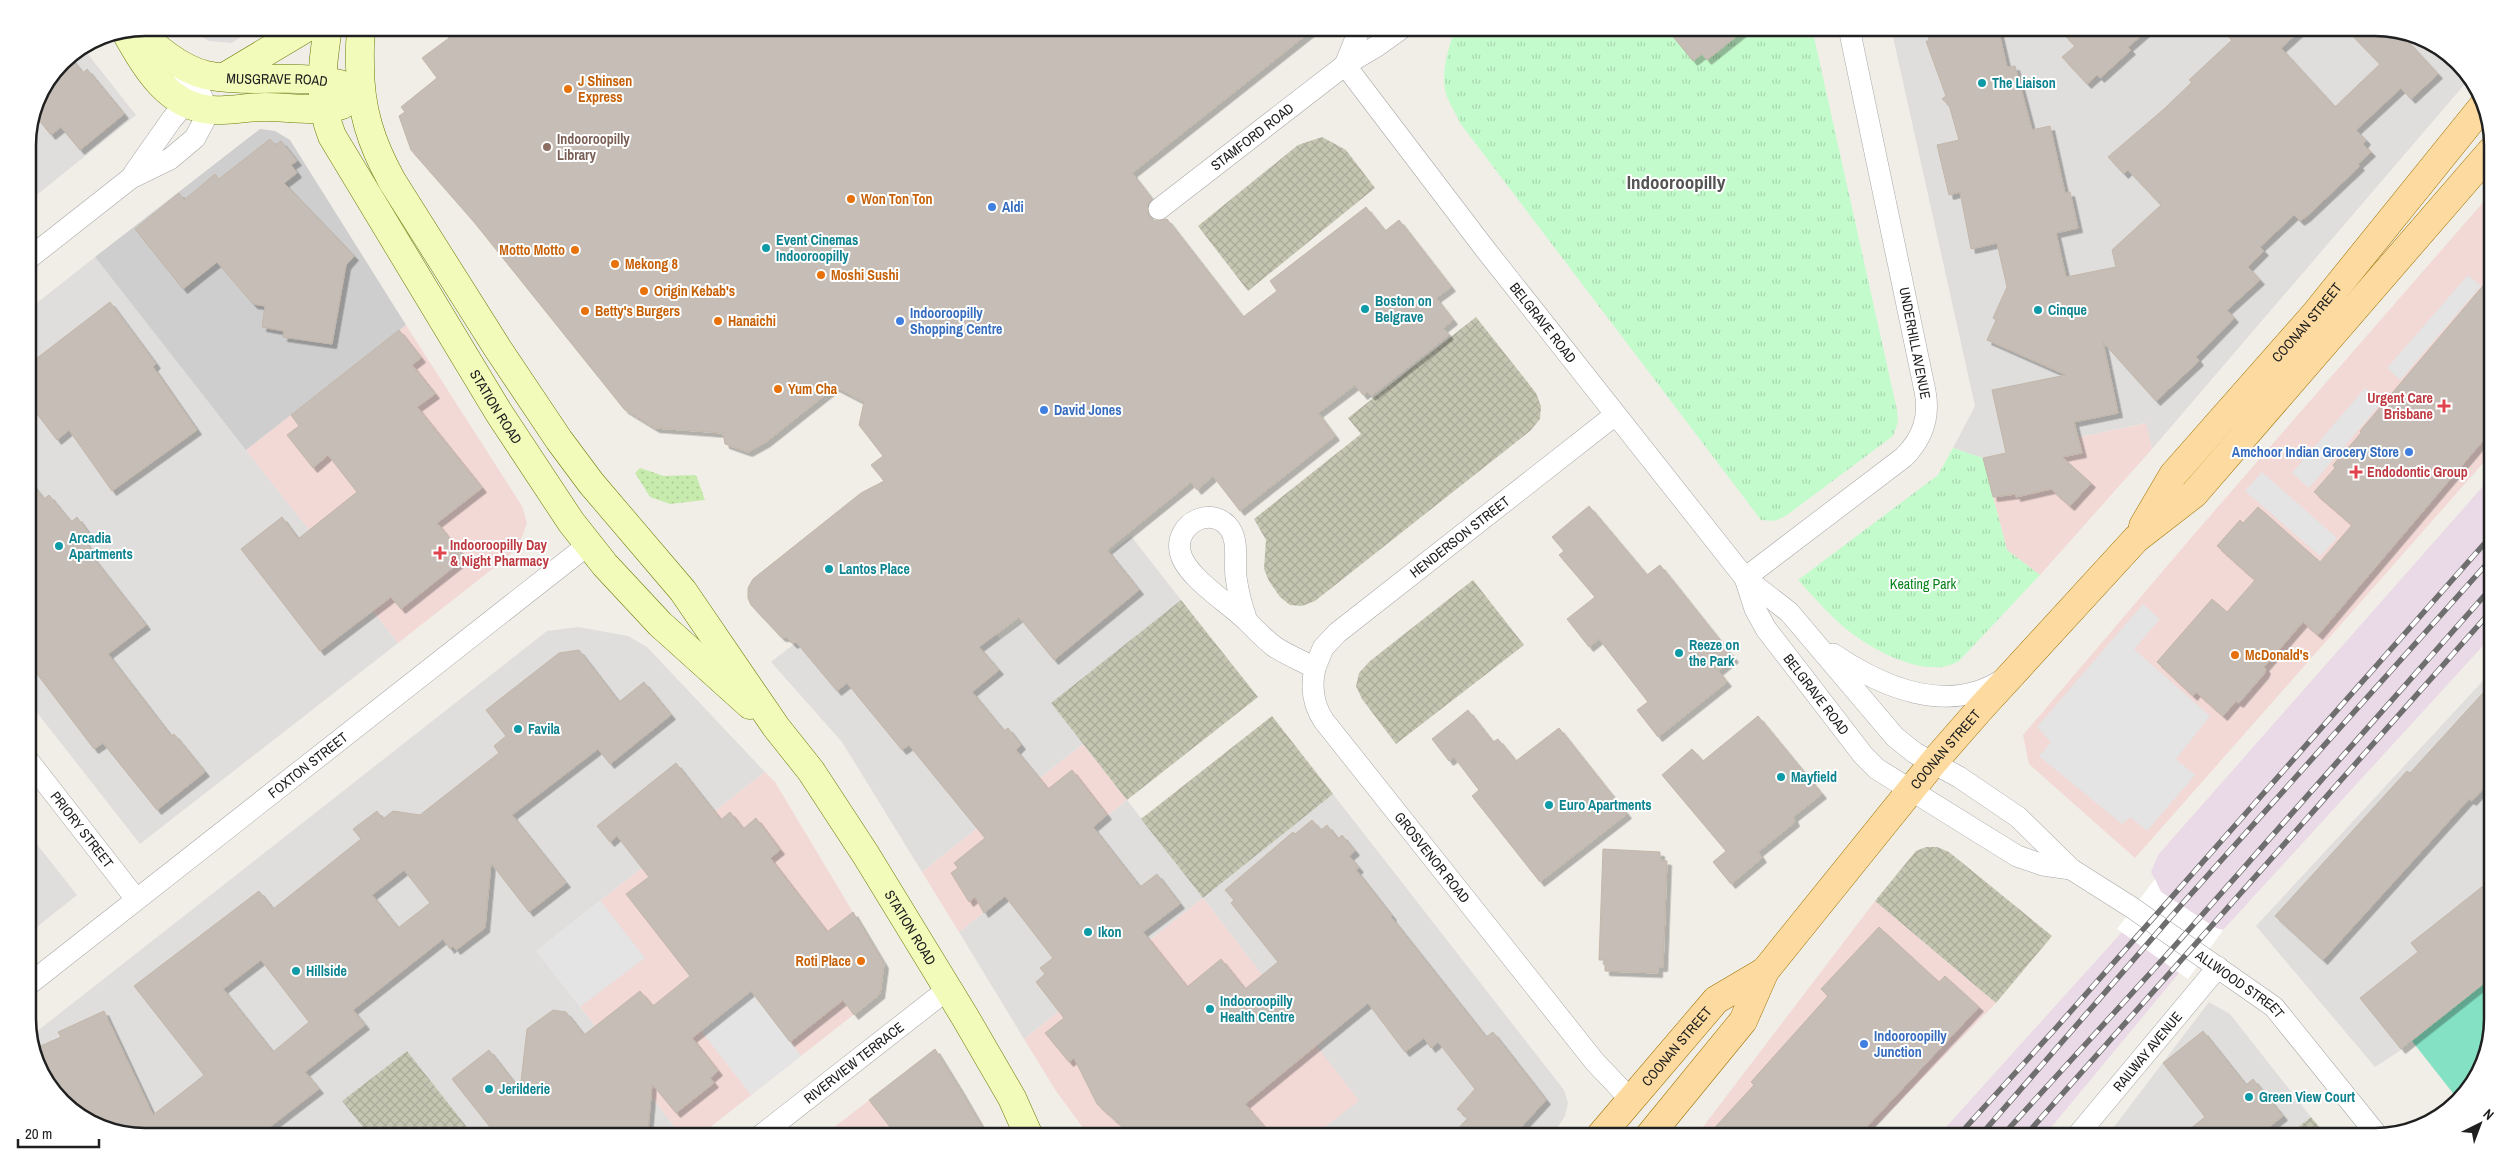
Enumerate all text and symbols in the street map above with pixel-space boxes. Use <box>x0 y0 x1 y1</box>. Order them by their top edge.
street label: MUSGRAVE ROAD <box>226 69 329 90</box>
place label: J Shinsen Express <box>578 72 632 106</box>
place label: The Liaison <box>1992 74 2056 92</box>
marker: The Liaison <box>1976 77 1988 89</box>
marker: J Shinsen Express <box>562 83 574 95</box>
street label: STAMFORD ROAD <box>1207 99 1297 175</box>
place label: Indooroopilly Library <box>557 130 630 164</box>
marker: Indooroopilly Library <box>541 141 553 153</box>
district label: Indooroopilly <box>1627 169 1726 195</box>
place label: Won Ton Ton <box>861 190 932 208</box>
marker: Won Ton Ton <box>845 193 857 205</box>
place label: Aldi <box>1002 198 1024 216</box>
marker: Aldi <box>986 201 998 213</box>
place label: Event Cinemas Indooroopilly <box>776 231 858 265</box>
place label: Motto Motto <box>499 241 565 259</box>
marker: Event Cinemas Indooroopilly <box>760 242 772 254</box>
marker: Motto Motto <box>569 244 581 256</box>
place label: Mekong 8 <box>625 255 678 273</box>
marker: Mekong 8 <box>609 258 621 270</box>
place label: Moshi Sushi <box>831 266 899 284</box>
marker: Moshi Sushi <box>815 269 827 281</box>
street label: BELGRAVE ROAD <box>1506 279 1580 366</box>
street label: COONAN STREET <box>2268 279 2346 366</box>
place label: Origin Kebab's <box>654 282 735 300</box>
marker: Origin Kebab's <box>638 285 650 297</box>
street label: UNDERHILL AVENUE <box>1895 286 1935 400</box>
place label: Boston on Belgrave <box>1375 292 1432 326</box>
place label: Cinque <box>2048 301 2087 319</box>
place label: Betty's Burgers <box>595 302 680 320</box>
marker: Boston on Belgrave <box>1359 303 1371 315</box>
place label: Indooroopilly Shopping Centre <box>910 304 1002 338</box>
marker: Cinque <box>2032 304 2044 316</box>
marker: Betty's Burgers <box>579 305 591 317</box>
place label: Hanaichi <box>728 312 776 330</box>
marker: Hanaichi <box>712 315 724 327</box>
marker: Indooroopilly Shopping Centre <box>894 315 906 327</box>
street label: STATION ROAD <box>466 366 526 447</box>
place label: Yum Cha <box>788 380 838 398</box>
marker: Yum Cha <box>772 383 784 395</box>
place label: Urgent Care Brisbane <box>2367 389 2433 423</box>
marker: Urgent Care Brisbane <box>2437 399 2451 413</box>
place label: David Jones <box>1054 401 1122 419</box>
marker: David Jones <box>1038 404 1050 416</box>
place label: Amchoor Indian Grocery Store <box>2232 443 2399 461</box>
marker: Amchoor Indian Grocery Store <box>2403 446 2415 458</box>
place label: Endodontic Group <box>2367 463 2468 481</box>
marker: Endodontic Group <box>2349 465 2363 479</box>
street label: HENDERSON STREET <box>1406 492 1513 581</box>
place label: Arcadia Apartments <box>69 529 133 563</box>
place label: Indooroopilly Day & Night Pharmacy <box>450 536 549 570</box>
marker: Arcadia Apartments <box>53 540 65 552</box>
marker: Indooroopilly Day & Night Pharmacy <box>434 547 446 559</box>
place label: Lantos Place <box>839 560 910 578</box>
marker: Lantos Place <box>823 563 835 575</box>
park label: Keating Park <box>1890 575 1956 593</box>
place label: Reeze on the Park <box>1689 636 1739 670</box>
place label: McDonald's <box>2245 646 2309 664</box>
marker: Reeze on the Park <box>1673 647 1685 659</box>
marker: McDonald's <box>2229 649 2241 661</box>
street label: BELGRAVE ROAD <box>1780 650 1853 739</box>
street label: COONAN STREET <box>1906 706 1984 793</box>
place label: Favila <box>528 720 561 738</box>
marker: Favila <box>512 723 524 735</box>
street label: FOXTON STREET <box>264 728 351 802</box>
place label: Mayfield <box>1791 768 1837 786</box>
marker: Mayfield <box>1775 771 1787 783</box>
street label: PRIORY STREET <box>47 788 117 871</box>
place label: Euro Apartments <box>1559 796 1652 814</box>
marker: Euro Apartments <box>1543 799 1555 811</box>
street label: GROSVENOR ROAD <box>1391 808 1474 906</box>
street label: STATION ROAD <box>881 887 940 968</box>
place label: Ikon <box>1098 923 1122 941</box>
marker: Ikon <box>1082 926 1094 938</box>
street label: ALLWOOD STREET <box>2191 946 2288 1022</box>
place label: Roti Place <box>795 952 851 970</box>
marker: Roti Place <box>855 955 867 967</box>
place label: Hillside <box>306 962 347 980</box>
marker: Hillside <box>290 965 302 977</box>
place label: Indooroopilly Health Centre <box>1220 992 1295 1026</box>
marker: Indooroopilly Health Centre <box>1204 1003 1216 1015</box>
street label: COONAN STREET <box>1638 1003 1716 1090</box>
street label: RAILWAY AVENUE <box>2109 1008 2186 1095</box>
street label: RIVERVIEW TERRACE <box>800 1018 907 1107</box>
place label: Indooroopilly Junction <box>1874 1027 1947 1061</box>
marker: Indooroopilly Junction <box>1858 1038 1870 1050</box>
place label: Jerilderie <box>499 1080 550 1098</box>
marker: Jerilderie <box>483 1083 495 1095</box>
place label: Green View Court <box>2259 1088 2355 1106</box>
marker: Green View Court <box>2243 1091 2255 1103</box>
north arrow <box>2455 1099 2505 1149</box>
text: N <box>2480 1105 2498 1124</box>
scale bar <box>18 1116 99 1148</box>
text: 20 m <box>25 1123 52 1144</box>

